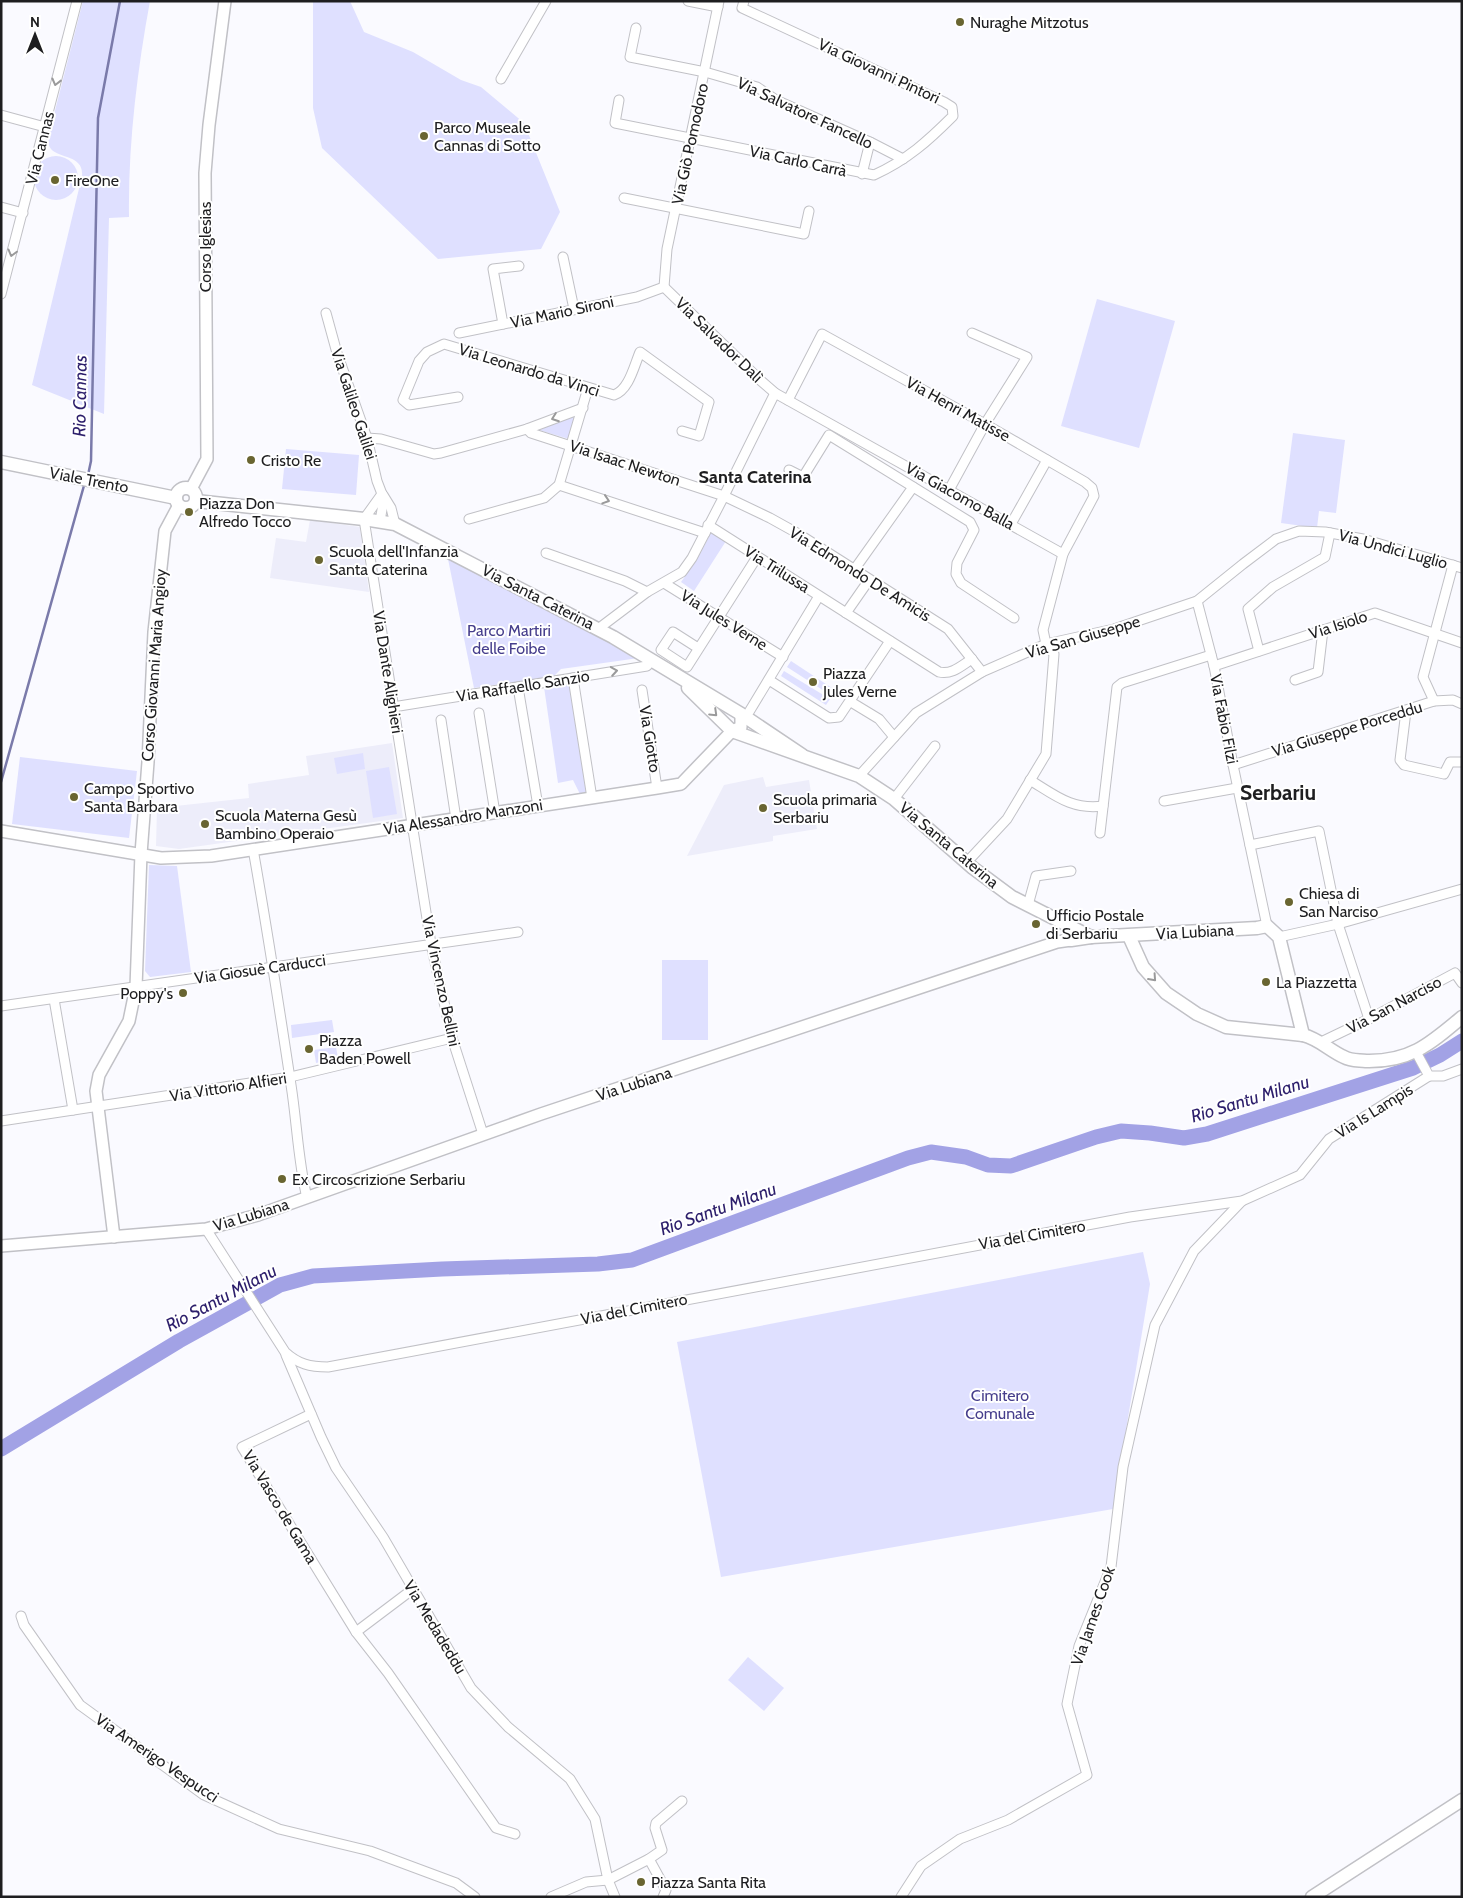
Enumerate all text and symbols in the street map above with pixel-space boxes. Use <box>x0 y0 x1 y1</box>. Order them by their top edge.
north arrow <box>10 10 60 60</box>
text: N <box>30 13 40 31</box>
place label: Nuraghe Mitzotus <box>970 13 1089 32</box>
marker: Nuraghe Mitzotus <box>954 16 966 28</box>
street label: Via Giovanni Pintori <box>815 34 943 108</box>
street label: Via Salvatore Fancello <box>734 73 876 153</box>
one-way arrow <box>51 78 62 87</box>
street label: Via Giò Pomodoro <box>668 81 712 206</box>
street label: Via Cannas <box>22 109 58 187</box>
place label: Parco Museale Cannas di Sotto <box>434 118 541 155</box>
marker: Parco Museale Cannas di Sotto <box>418 130 430 142</box>
street label: Via Carlo Carrà <box>748 141 849 181</box>
place label: FireOne <box>65 171 119 190</box>
marker: FireOne <box>49 174 61 186</box>
street label: Corso Iglesias <box>196 201 215 292</box>
one-way arrow <box>8 249 18 257</box>
street label: Via Mario Sironi <box>509 292 615 332</box>
street label: Via Salvador Dalì <box>671 294 767 387</box>
street label: Via Leonardo da Vinci <box>456 340 602 400</box>
street label: Via Galileo Galilei <box>327 346 381 462</box>
water label: Rio Cannas <box>68 355 92 437</box>
street label: Via Henri Matisse <box>903 373 1013 445</box>
one-way arrow <box>551 412 560 422</box>
street label: Via Isaac Newton <box>567 436 683 490</box>
place label: Cristo Re <box>261 451 321 470</box>
marker: Cristo Re <box>245 454 257 466</box>
street label: Via Giacomo Balla <box>902 458 1018 534</box>
street label: Viale Trento <box>48 463 130 497</box>
district label: Santa Caterina <box>699 466 811 488</box>
place label: Piazza Don Alfredo Tocco <box>199 494 292 531</box>
one-way arrow <box>601 494 609 504</box>
marker: Piazza Don Alfredo Tocco <box>183 506 195 518</box>
street label: Via Edmondo De Amicis <box>786 523 935 626</box>
street label: Via Undici Luglio <box>1336 525 1450 573</box>
street label: Via Trilussa <box>741 541 814 597</box>
place label: Scuola dell'Infanzia Santa Caterina <box>329 542 459 579</box>
marker: Scuola dell'Infanzia Santa Caterina <box>313 554 325 566</box>
street label: Via Santa Caterina <box>479 560 598 634</box>
street label: Corso Giovanni Maria Angioy <box>138 568 170 762</box>
street label: Via Jules Verne <box>677 586 771 654</box>
street label: Via Isiolo <box>1306 607 1370 643</box>
street label: Via Dante Alighieri <box>369 609 407 735</box>
street label: Via San Giuseppe <box>1024 612 1142 662</box>
park label: Parco Martiri delle Foibe <box>467 621 551 658</box>
place label: Piazza Jules Verne <box>822 664 897 701</box>
street label: Via Raffaello Sanzio <box>455 666 591 706</box>
one-way arrow <box>609 667 618 677</box>
street label: Via Fabio Filzi <box>1206 672 1242 766</box>
marker: Piazza Jules Verne <box>807 676 819 688</box>
street label: Via Giuseppe Porceddu <box>1270 697 1424 761</box>
street label: Via Giotto <box>635 704 665 774</box>
one-way arrow <box>708 707 717 716</box>
place label: Campo Sportivo Santa Barbara <box>84 779 194 816</box>
district label: Serbariu <box>1240 780 1316 805</box>
place label: Scuola primaria Serbariu <box>773 790 877 827</box>
marker: Campo Sportivo Santa Barbara <box>68 791 80 803</box>
street label: Via Alessandro Manzoni <box>382 795 544 839</box>
street label: Via Santa Caterina <box>896 798 1003 892</box>
marker: Scuola primaria Serbariu <box>757 802 769 814</box>
place label: Scuola Materna Gesù Bambino Operaio <box>215 806 357 843</box>
marker: Scuola Materna Gesù Bambino Operaio <box>199 818 211 830</box>
place label: Chiesa di San Narciso <box>1299 884 1378 921</box>
marker: Chiesa di San Narciso <box>1283 896 1295 908</box>
place label: Ufficio Postale di Serbariu <box>1046 906 1144 943</box>
street label: Via Vincenzo Bellini <box>418 914 464 1048</box>
marker: Ufficio Postale di Serbariu <box>1030 918 1042 930</box>
street label: Via Lubiana <box>1156 920 1235 944</box>
street label: Via Giosuè Carducci <box>193 950 327 988</box>
one-way arrow <box>1147 972 1156 981</box>
street label: Via San Narciso <box>1343 972 1445 1038</box>
place label: La Piazzetta <box>1276 973 1357 992</box>
marker: La Piazzetta <box>1260 976 1272 988</box>
place label: Poppy's <box>120 984 173 1003</box>
marker: Poppy's <box>177 987 189 999</box>
place label: Piazza Baden Powell <box>319 1031 411 1068</box>
marker: Piazza Baden Powell <box>303 1043 315 1055</box>
street label: Via Lubiana <box>594 1063 674 1105</box>
street label: Via Vittorio Alfieri <box>168 1068 288 1106</box>
water label: Rio Santu Milanu <box>1188 1071 1312 1127</box>
street label: Via Is Lampis <box>1332 1079 1417 1142</box>
place label: Ex Circoscrizione Serbariu <box>292 1170 465 1189</box>
marker: Ex Circoscrizione Serbariu <box>276 1173 288 1185</box>
water label: Rio Santu Milanu <box>657 1178 779 1240</box>
street label: Via Lubiana <box>211 1194 291 1235</box>
street label: Via del Cimitero <box>977 1216 1087 1254</box>
water label: Rio Santu Milanu <box>162 1259 280 1337</box>
street label: Via del Cimitero <box>579 1289 689 1329</box>
park label: Cimitero Comunale <box>965 1386 1035 1423</box>
street label: Via Vasco de Gama <box>239 1447 322 1567</box>
street label: Via James Cook <box>1067 1563 1119 1668</box>
street label: Via Medadeddu <box>400 1577 470 1677</box>
street label: Via Amerigo Vespucci <box>92 1710 222 1806</box>
place label: Piazza Santa Rita <box>651 1873 766 1892</box>
marker: Piazza Santa Rita <box>635 1876 647 1888</box>

